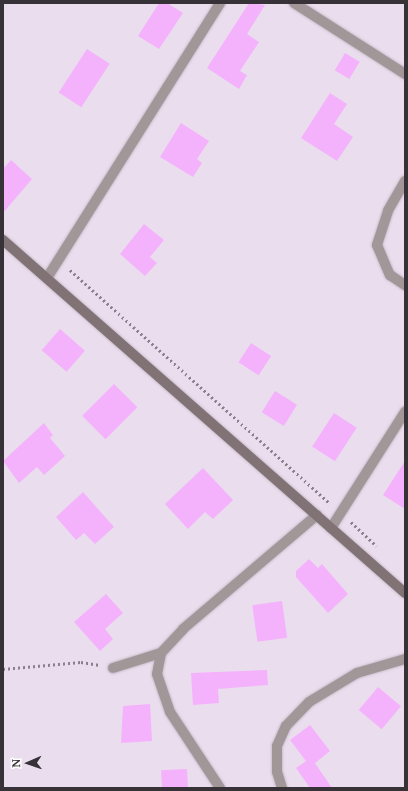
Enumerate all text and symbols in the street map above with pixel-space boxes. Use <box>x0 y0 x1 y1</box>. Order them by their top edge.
north arrow <box>8 743 48 783</box>
text: N <box>8 759 23 768</box>

